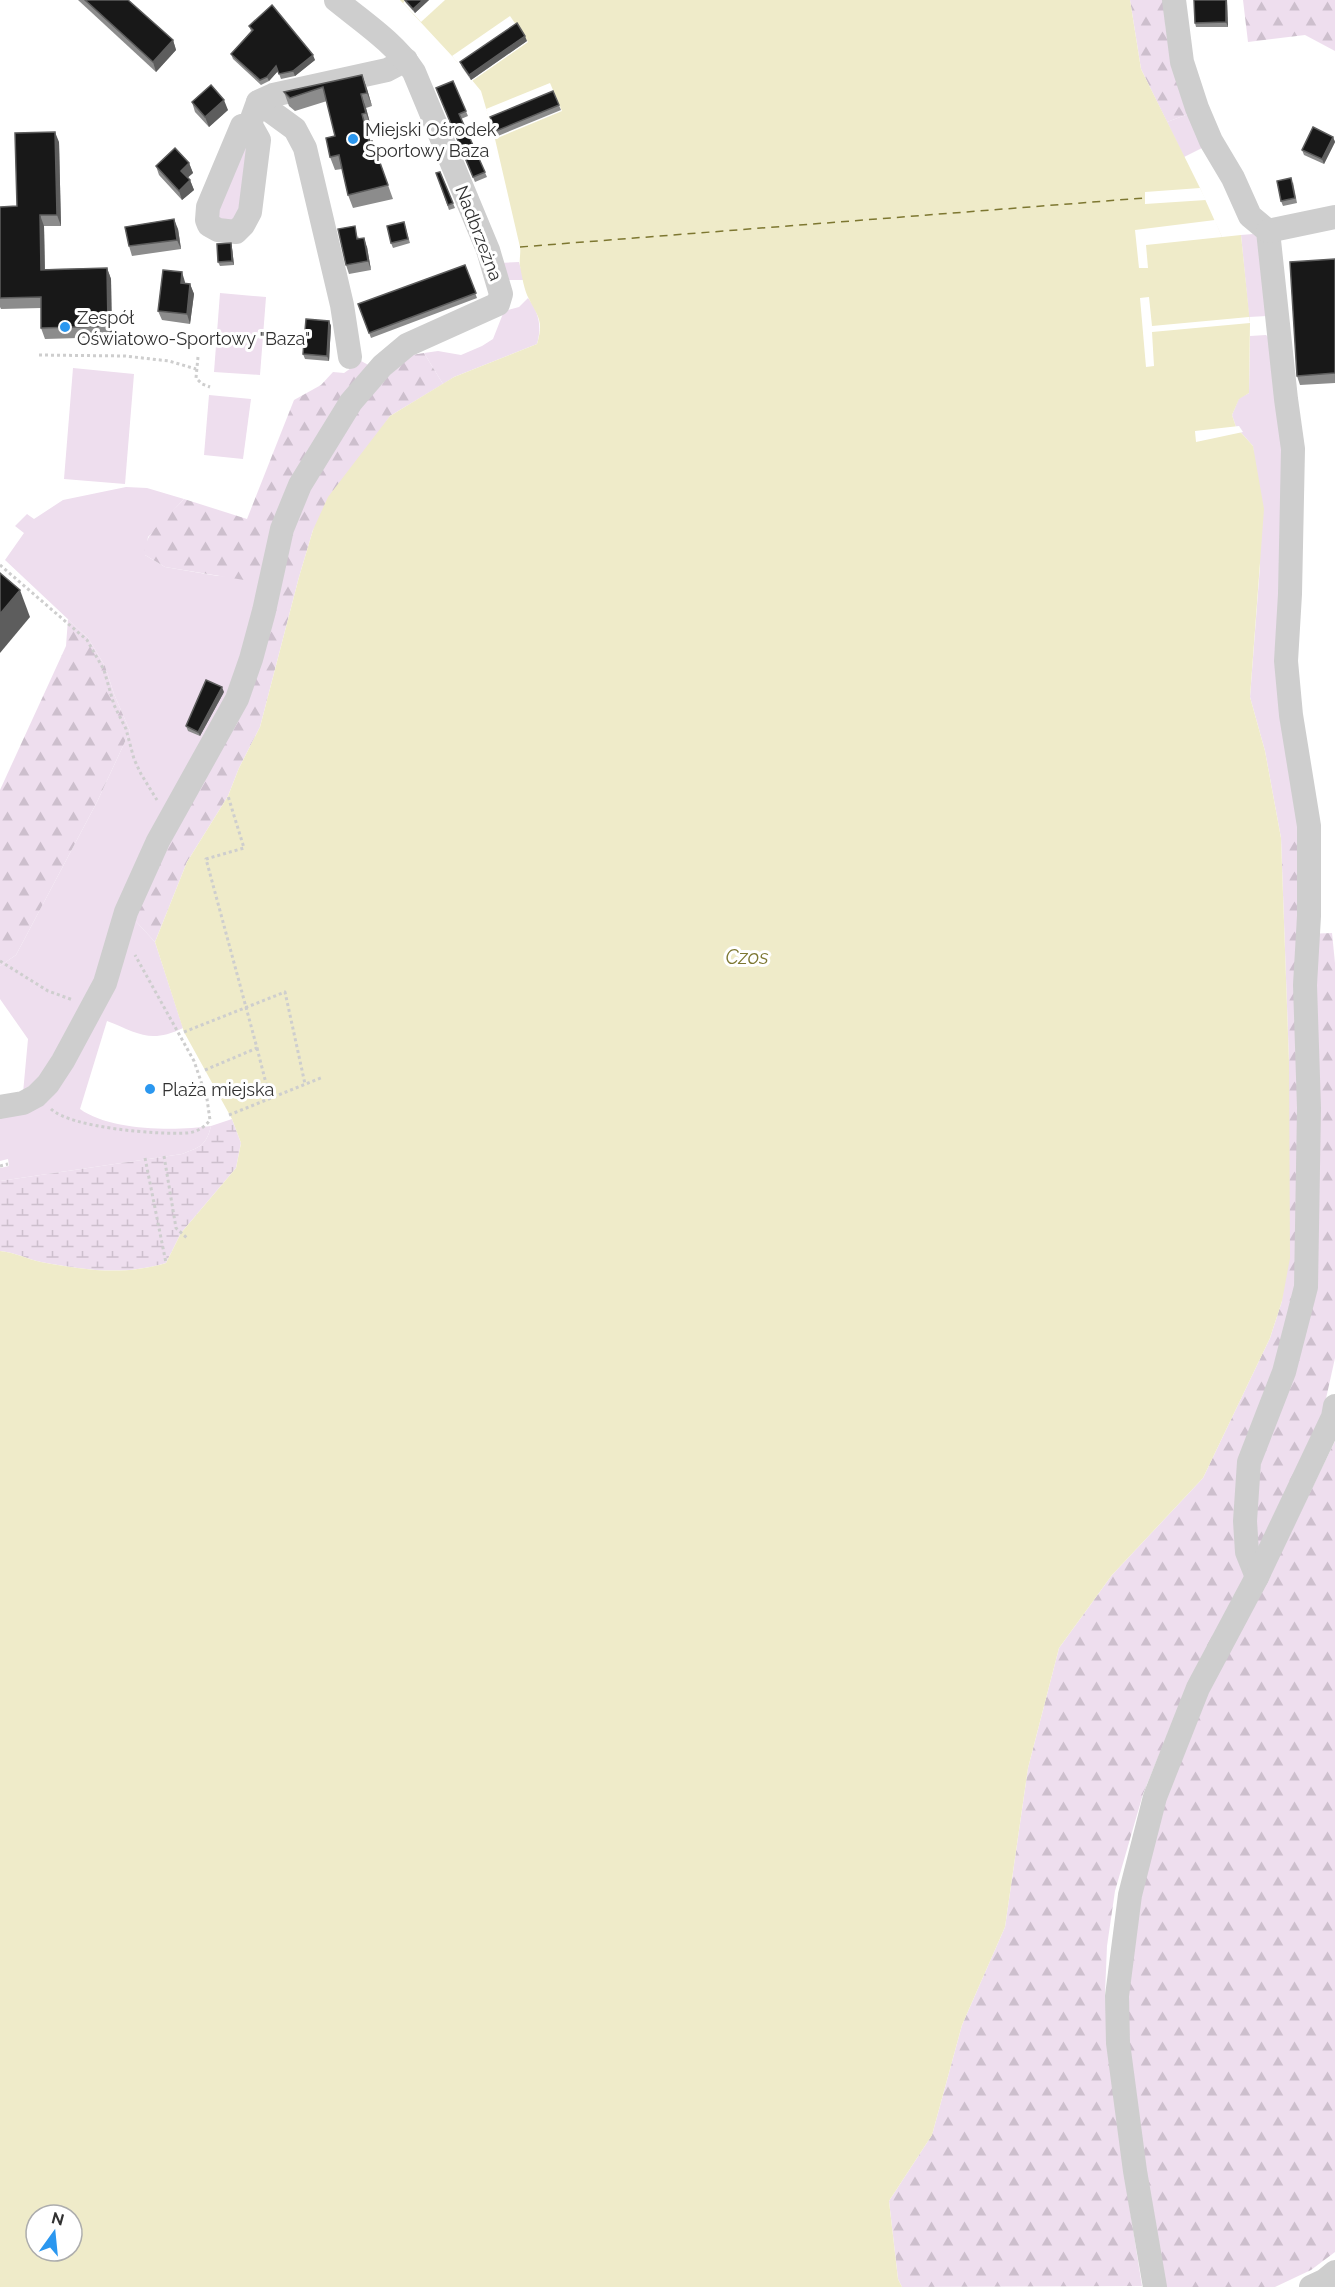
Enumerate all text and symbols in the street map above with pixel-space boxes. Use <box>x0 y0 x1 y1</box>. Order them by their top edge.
place label: Miejski Ośrodek Sportowy Baza <box>365 119 497 161</box>
marker: Miejski Ośrodek Sportowy Baza <box>346 132 360 146</box>
street label: Nadbrzeżna <box>451 182 507 284</box>
place label: Zespół Oświatowo-Sportowy "Baza" <box>77 307 310 349</box>
marker: Zespół Oświatowo-Sportowy "Baza" <box>58 320 72 334</box>
water label: Czos <box>725 945 769 969</box>
place label: Plaża miejska <box>162 1079 274 1100</box>
marker: Plaża miejska <box>143 1082 157 1096</box>
north arrow <box>24 2203 84 2263</box>
text: N <box>49 2208 66 2230</box>

